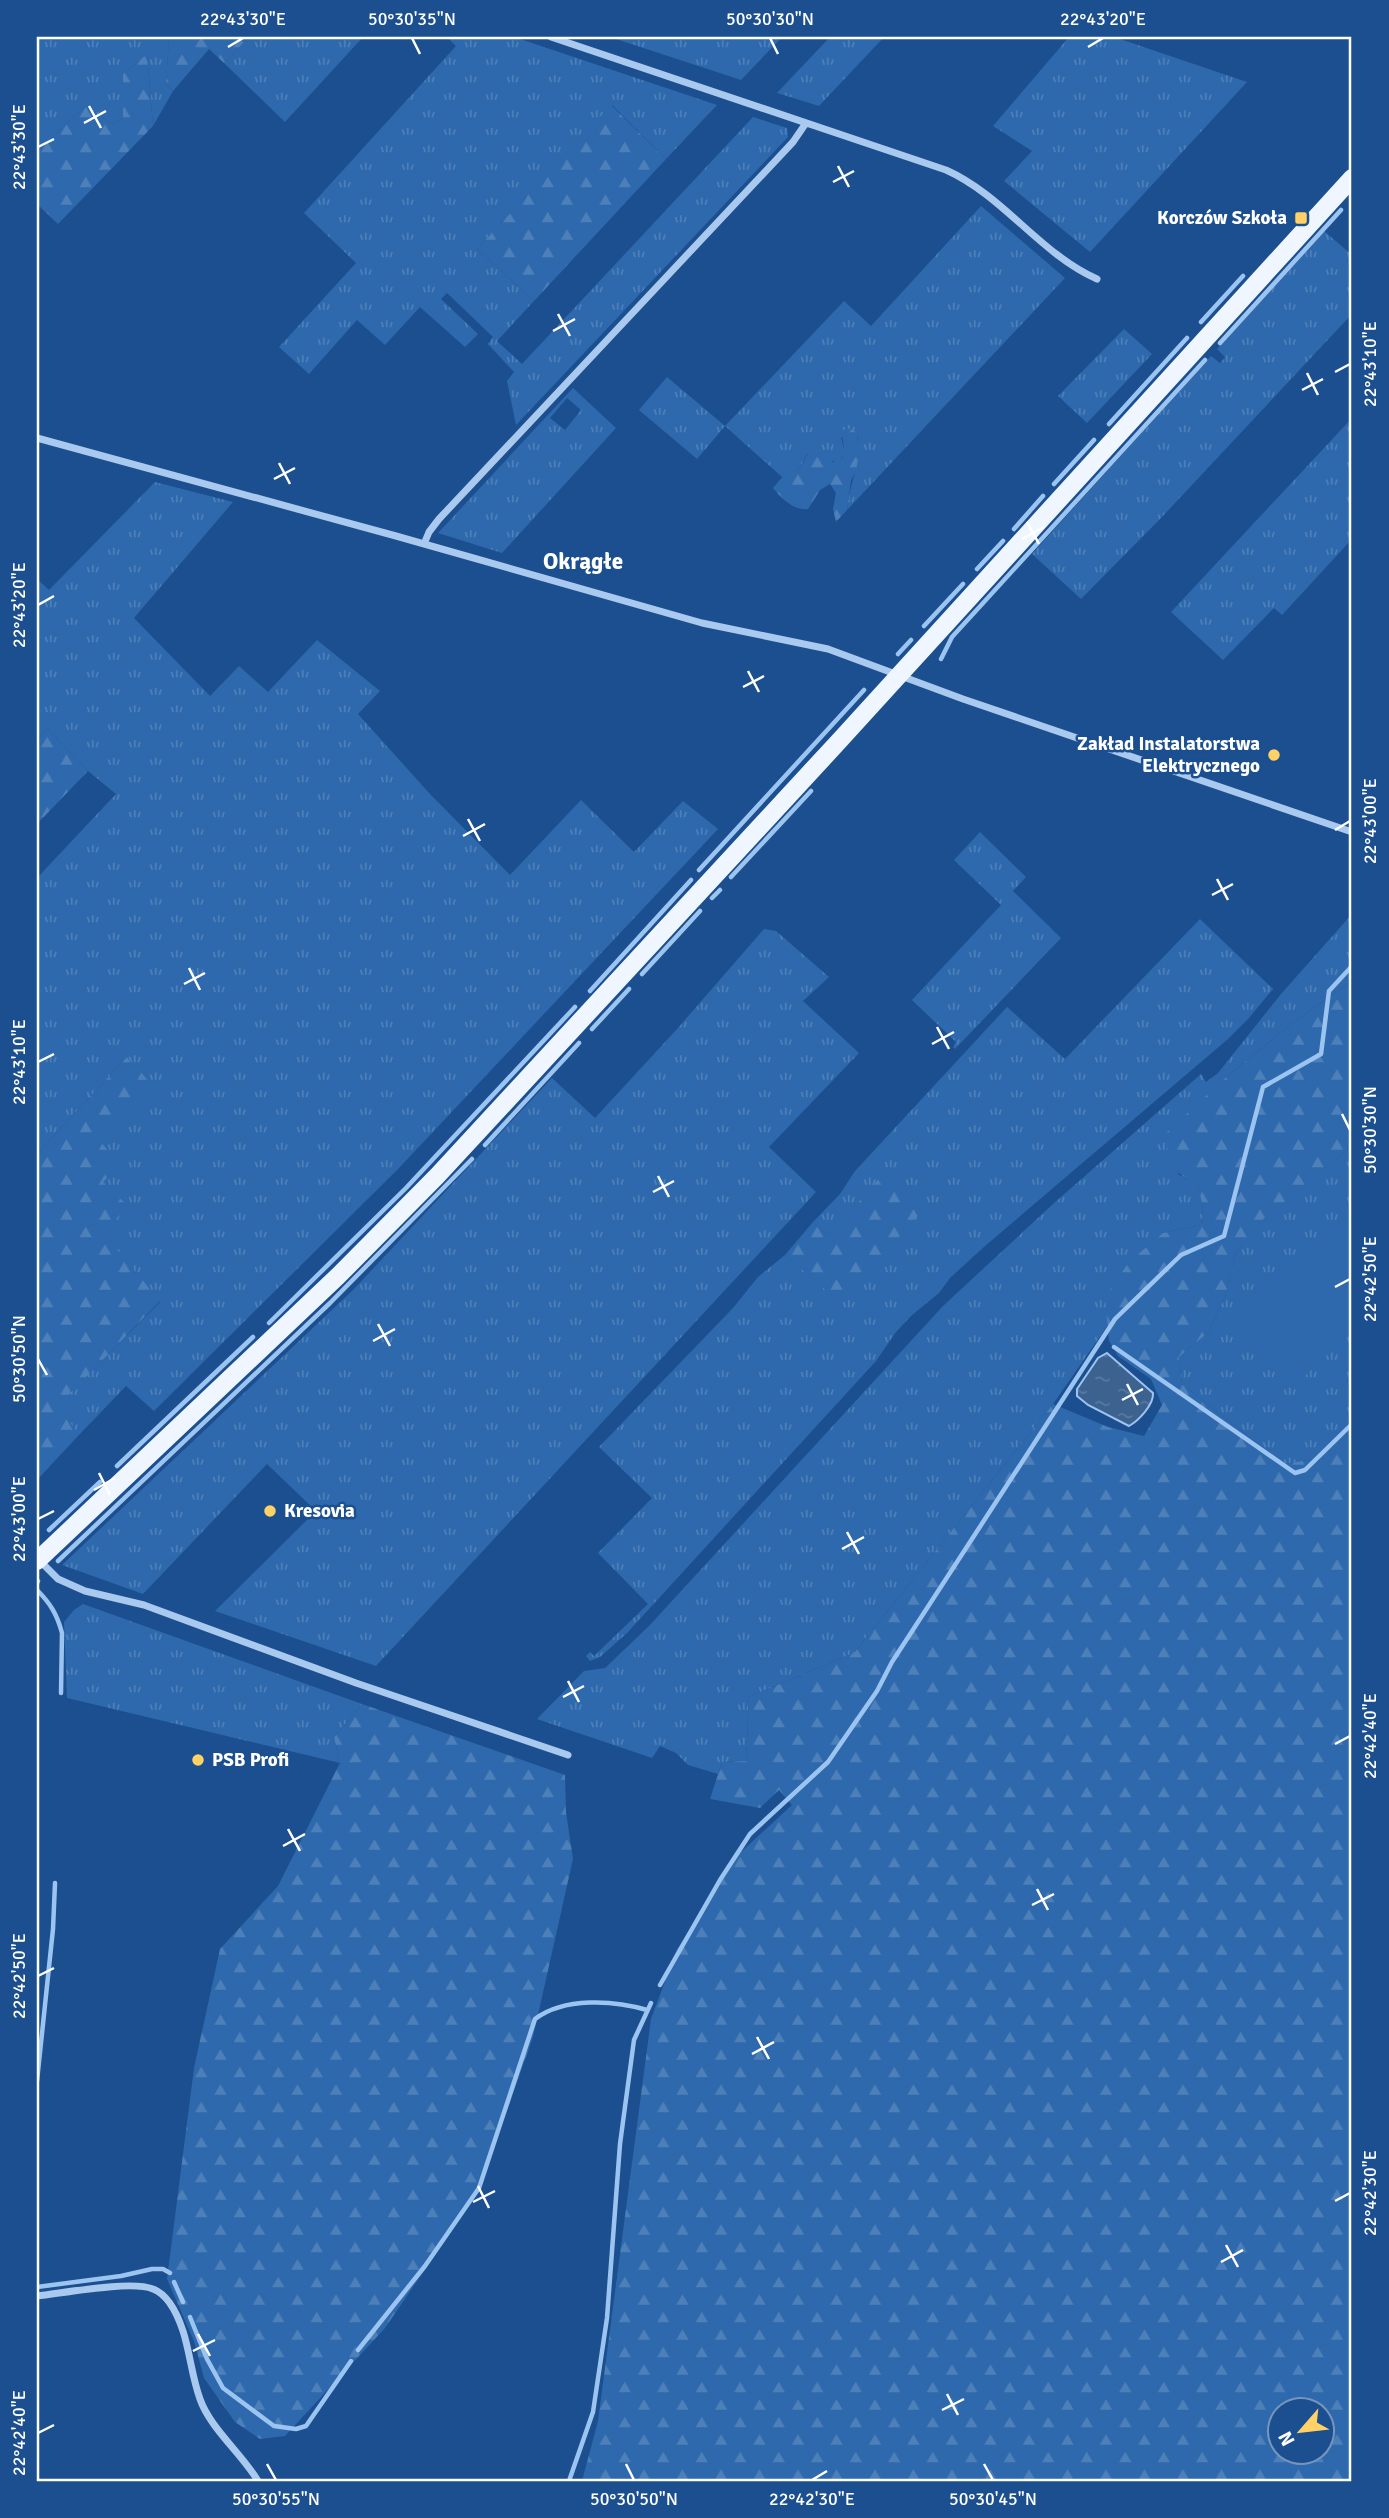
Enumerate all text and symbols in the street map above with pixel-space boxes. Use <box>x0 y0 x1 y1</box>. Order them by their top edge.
text: 22°43'30"E <box>200 8 286 30</box>
text: 50°30'35"N <box>368 8 456 30</box>
text: 50°30'30"N <box>726 8 814 30</box>
text: 22°43'20"E <box>1060 8 1146 30</box>
text: 22°43'30"E <box>8 104 30 190</box>
place label: Korczów Szkoła <box>1157 206 1287 230</box>
marker: Korczów Szkoła <box>1293 210 1309 226</box>
text: 22°43'10"E <box>1359 321 1381 407</box>
district label: Okrągłe <box>543 547 623 576</box>
text: 22°43'20"E <box>8 562 30 648</box>
place label: Zakład Instalatorstwa Elektrycznego <box>1077 732 1260 778</box>
marker: Zakład Instalatorstwa Elektrycznego <box>1266 747 1282 763</box>
text: 22°43'00"E <box>1359 778 1381 864</box>
text: 22°43'10"E <box>8 1019 30 1105</box>
text: 50°30'30"N <box>1359 1086 1381 1174</box>
text: 22°42'50"E <box>1359 1236 1381 1322</box>
text: 50°30'50"N <box>8 1315 30 1403</box>
text: 22°43'00"E <box>8 1476 30 1562</box>
place label: Kresovia <box>284 1499 355 1523</box>
marker: Kresovia <box>262 1503 278 1519</box>
text: 22°42'40"E <box>1359 1693 1381 1779</box>
place label: PSB Profi <box>212 1748 289 1772</box>
marker: PSB Profi <box>190 1752 206 1768</box>
text: 22°42'50"E <box>8 1933 30 2019</box>
text: 22°42'30"E <box>1359 2150 1381 2236</box>
text: 22°42'40"E <box>8 2390 30 2476</box>
north arrow <box>1266 2396 1336 2466</box>
text: N <box>1273 2427 1301 2450</box>
text: 50°30'55"N <box>232 2488 320 2510</box>
text: 50°30'50"N <box>590 2488 678 2510</box>
text: 22°42'30"E <box>769 2488 855 2510</box>
text: 50°30'45"N <box>949 2488 1037 2510</box>

